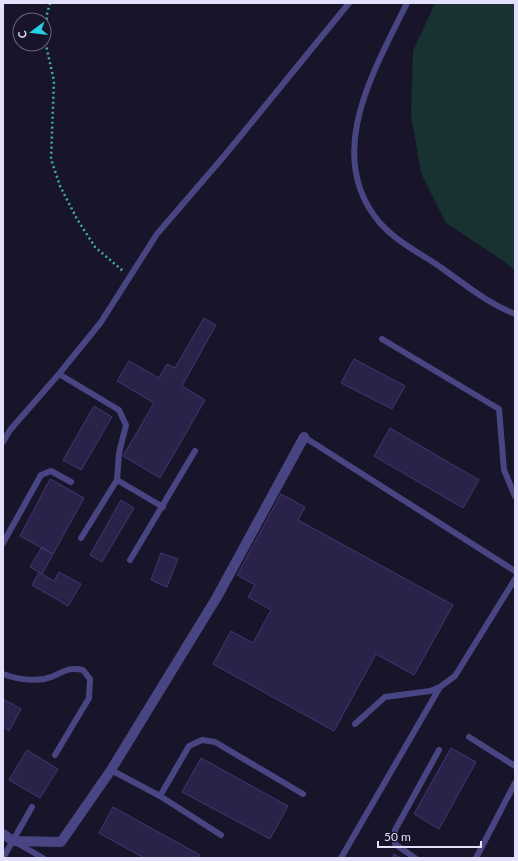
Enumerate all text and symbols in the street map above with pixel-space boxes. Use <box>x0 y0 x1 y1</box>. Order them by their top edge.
north arrow <box>12 12 52 52</box>
text: С <box>14 29 29 40</box>
scale bar <box>378 823 481 849</box>
text: 50 m <box>384 829 411 844</box>

